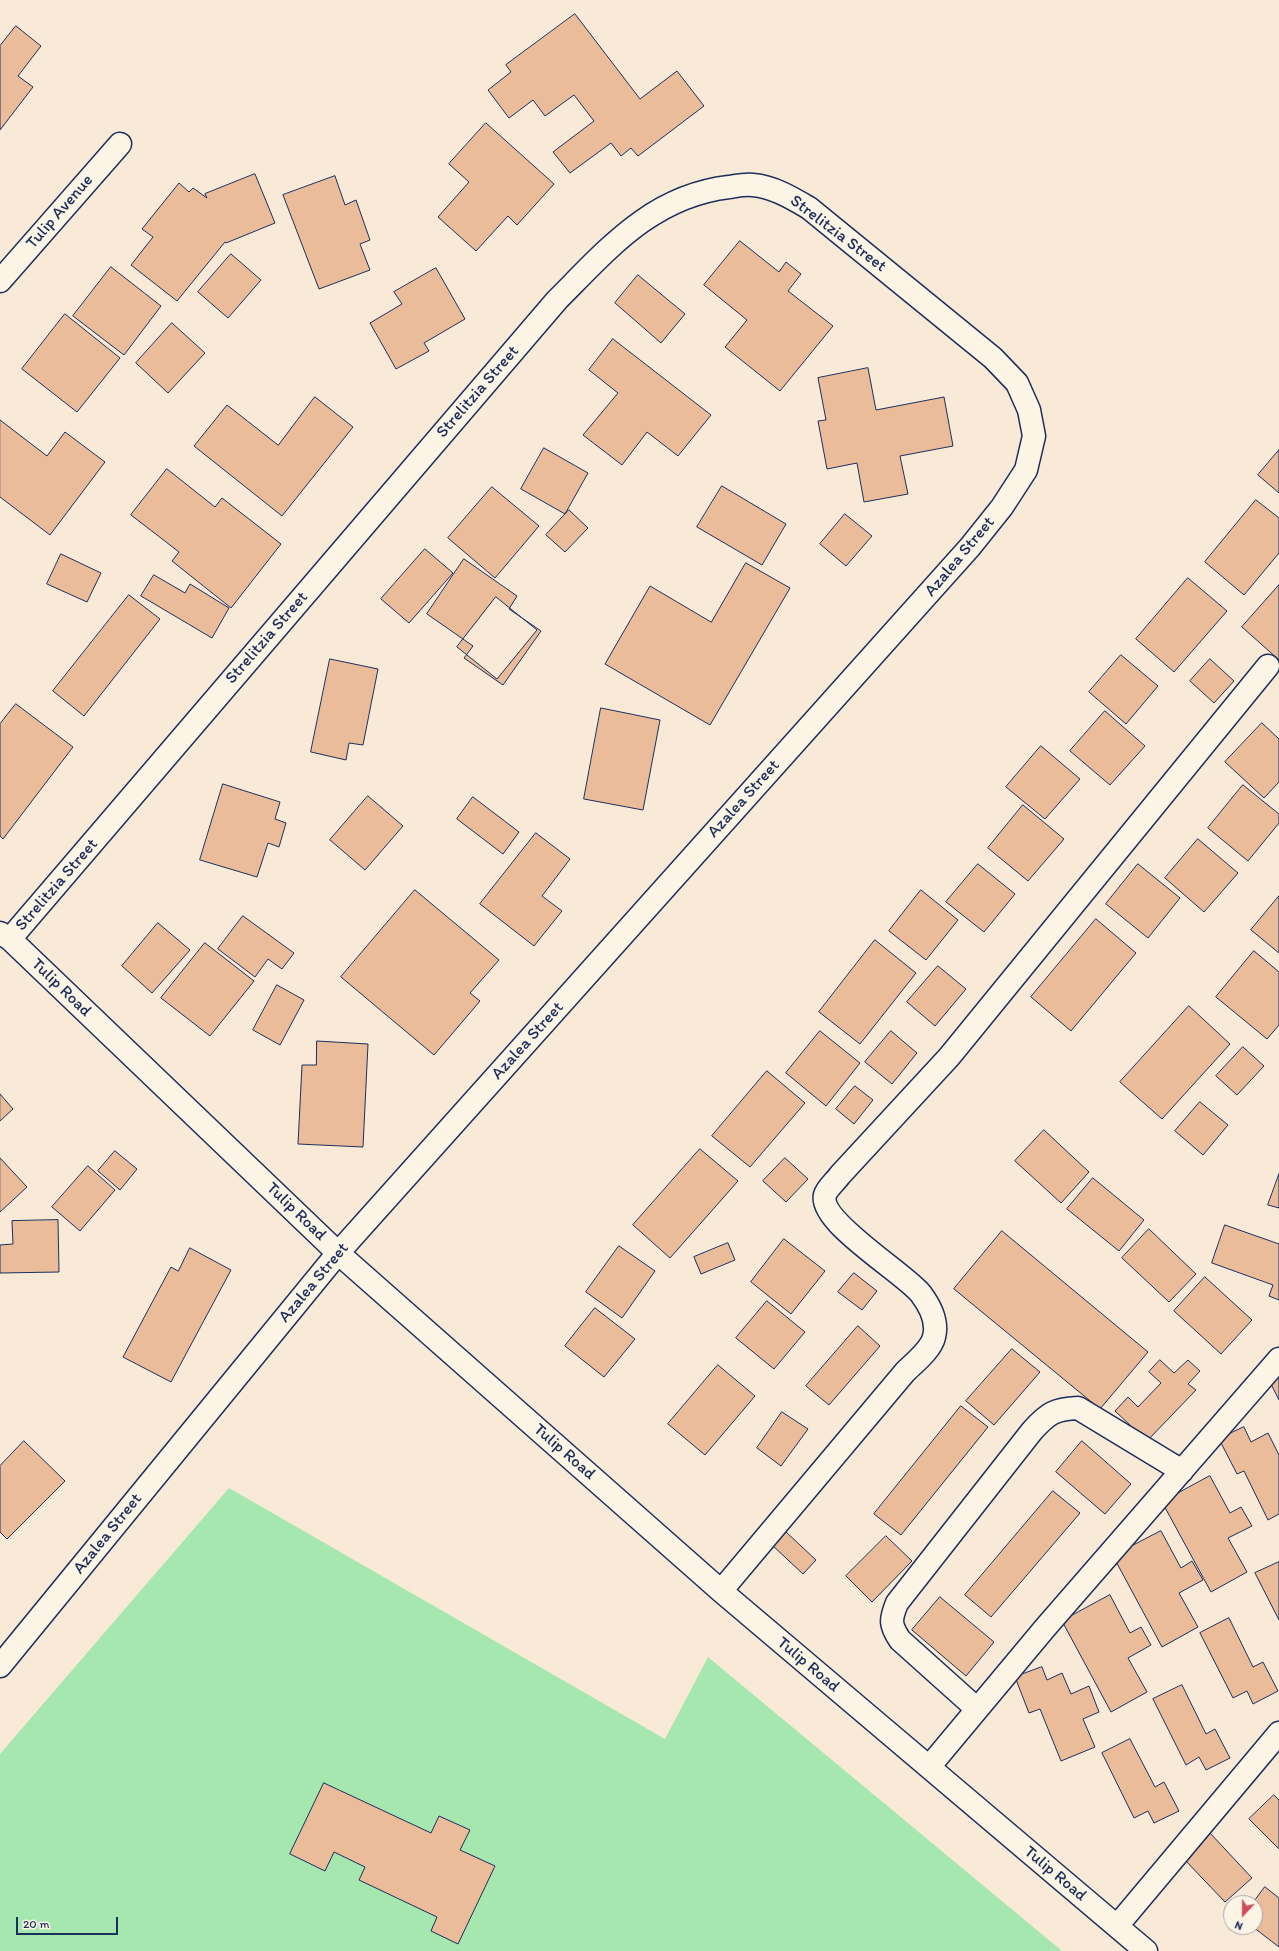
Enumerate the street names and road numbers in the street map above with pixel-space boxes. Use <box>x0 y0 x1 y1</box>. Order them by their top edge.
street label: Tulip Avenue <box>22 171 98 253</box>
street label: Strelitzia Street <box>786 191 890 277</box>
street label: Strelitzia Street <box>432 342 524 442</box>
street label: Azalea Street <box>921 513 999 601</box>
street label: Strelitzia Street <box>221 588 313 688</box>
street label: Azalea Street <box>704 756 784 842</box>
street label: Strelitzia Street <box>11 835 103 935</box>
street label: Tulip Road <box>27 954 95 1022</box>
street label: Azalea Street <box>488 998 568 1084</box>
street label: Tulip Road <box>262 1178 330 1246</box>
street label: Azalea Street <box>275 1239 353 1327</box>
street label: Tulip Road <box>529 1419 599 1485</box>
street label: Azalea Street <box>69 1489 147 1579</box>
street label: Tulip Road <box>772 1633 844 1697</box>
street label: Tulip Road <box>1019 1842 1091 1906</box>

